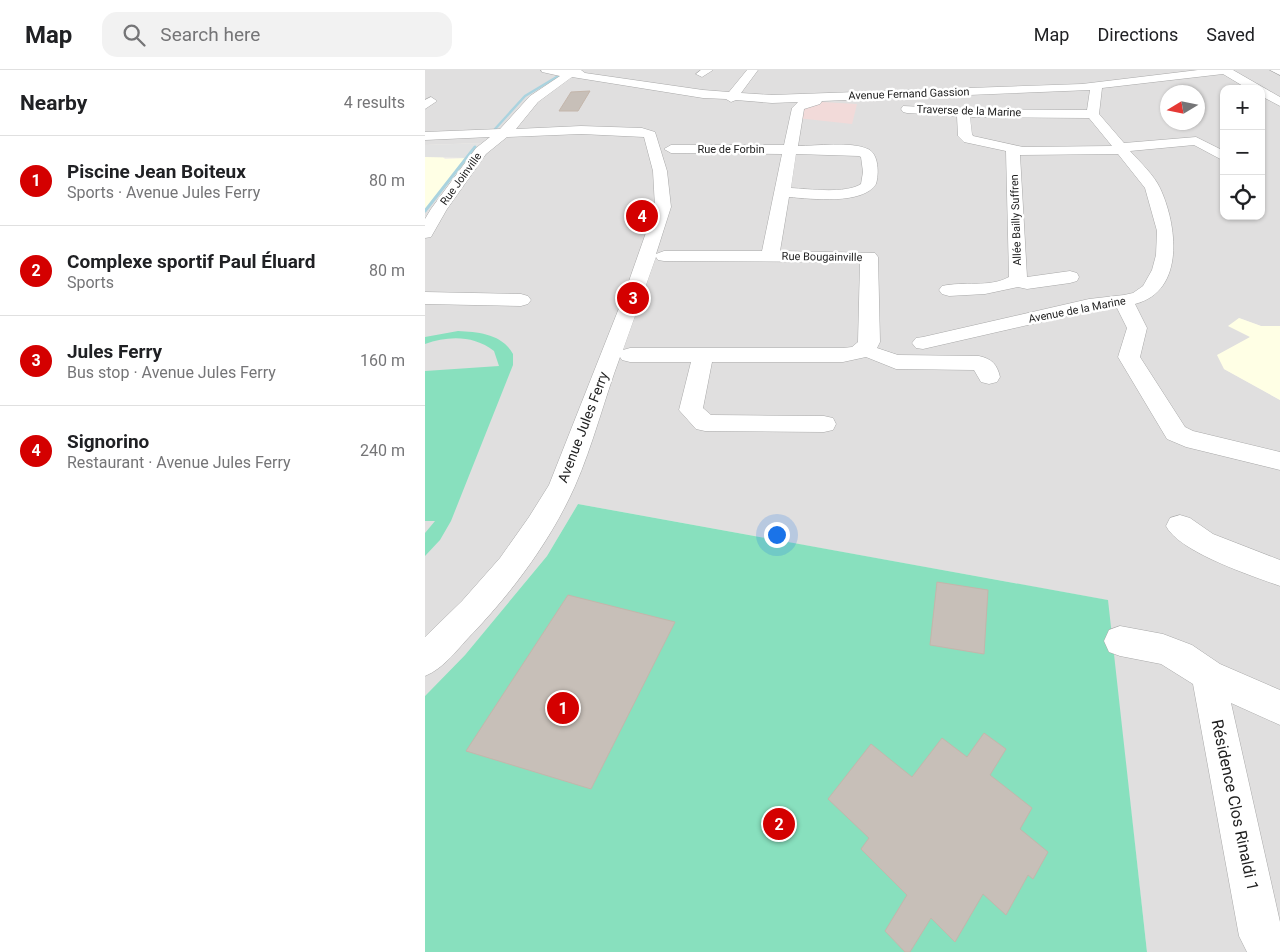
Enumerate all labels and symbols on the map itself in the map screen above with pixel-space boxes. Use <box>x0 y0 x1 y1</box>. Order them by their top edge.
street label: Avenue Fernand Gassion <box>848 85 970 103</box>
north arrow <box>1160 85 1205 130</box>
street label: Traverse de la Marine <box>916 103 1022 119</box>
street label: Rue de Forbin <box>697 143 765 156</box>
street label: Rue Joinville <box>438 150 484 208</box>
street label: Allée Bailly Suffren <box>1008 174 1024 266</box>
pin: 4 <box>626 197 658 235</box>
street label: Rue Bougainville <box>782 250 863 264</box>
pin: 3 <box>617 279 649 317</box>
street label: Avenue de la Marine <box>1027 294 1127 326</box>
street label: Avenue Jules Ferry <box>554 369 612 485</box>
your location <box>764 522 790 548</box>
pin: 1 <box>547 689 579 727</box>
street label: Résidence Clos Rinaldi 1 <box>1208 718 1262 892</box>
pin: 2 <box>763 805 795 843</box>

